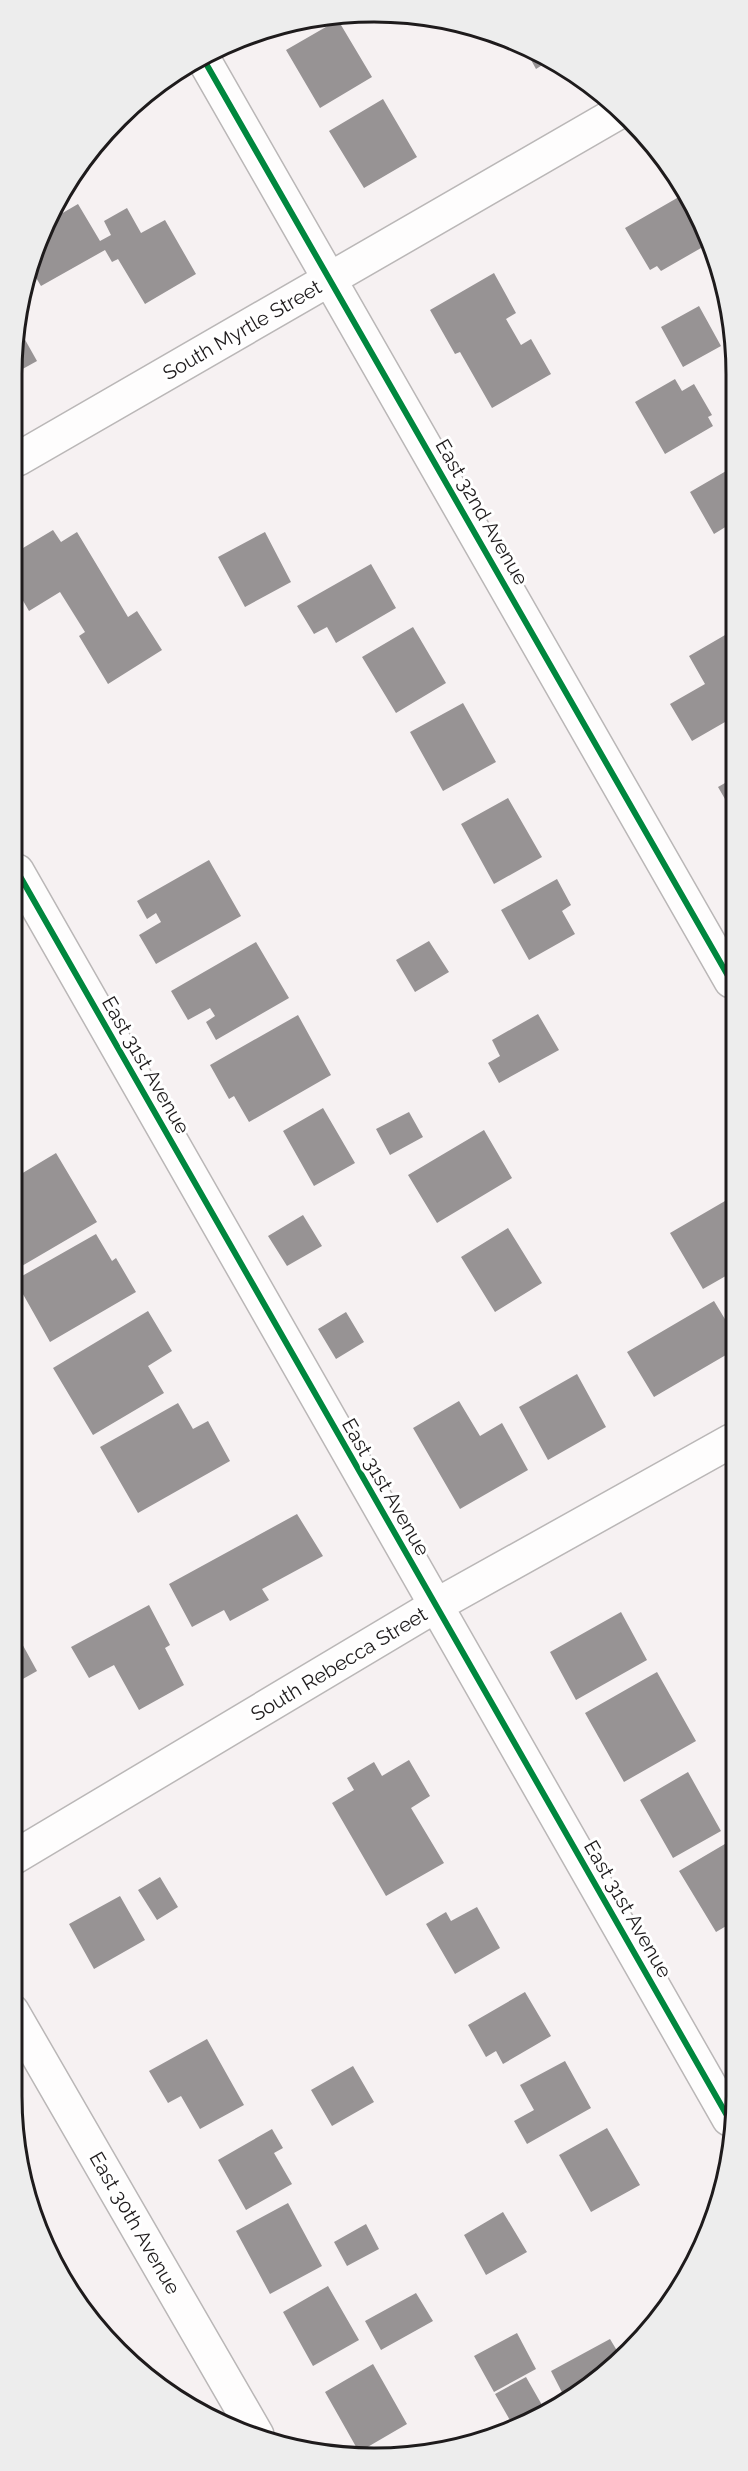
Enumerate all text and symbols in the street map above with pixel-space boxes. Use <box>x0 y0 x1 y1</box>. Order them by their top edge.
street label: South Myrtle Street <box>158 275 326 385</box>
street label: East 32nd Avenue <box>431 435 534 589</box>
street label: East 31st Avenue <box>97 992 195 1138</box>
street label: East 31st Avenue <box>337 1414 435 1560</box>
street label: South Rebecca Street <box>247 1602 432 1726</box>
street label: East 31st Avenue <box>579 1836 677 1982</box>
street label: East 30th Avenue <box>85 2148 186 2299</box>

